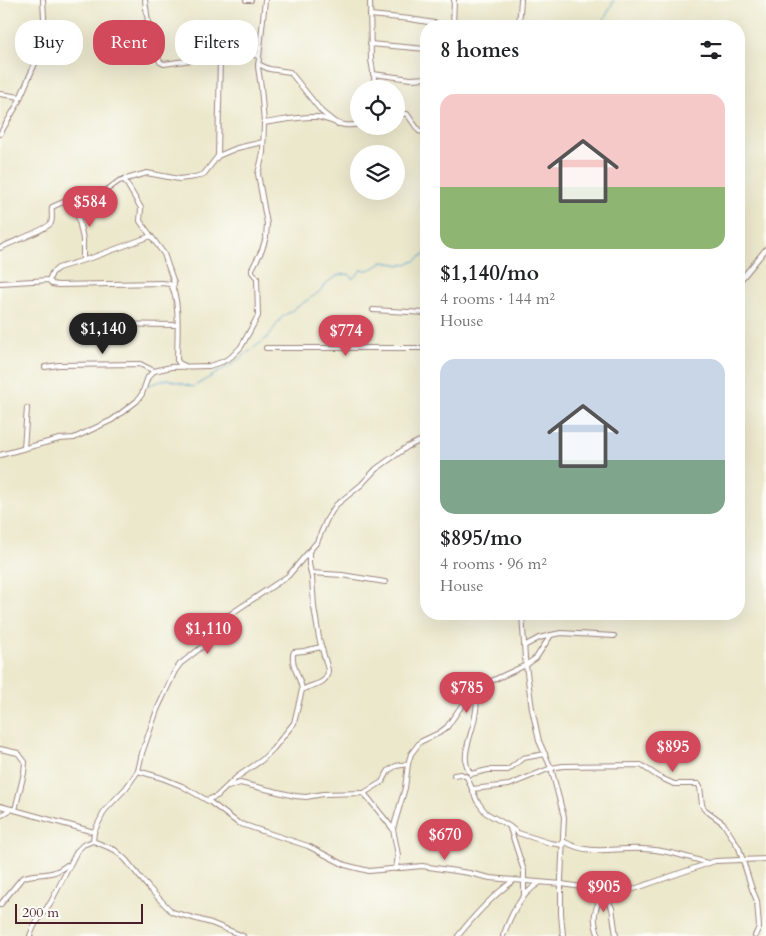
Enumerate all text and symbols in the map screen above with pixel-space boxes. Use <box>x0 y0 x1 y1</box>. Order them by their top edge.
chip: Buy <box>15 20 83 65</box>
chip: Rent <box>93 20 165 65</box>
chip: Filters <box>175 20 258 65</box>
text: 8 homes <box>440 36 519 65</box>
icon: filters <box>697 36 725 64</box>
map controls <box>350 80 405 200</box>
button: locate <box>350 80 405 135</box>
icon: home <box>538 126 628 216</box>
button: layers <box>350 145 405 200</box>
pin: $584 <box>60 186 120 228</box>
text: $584 <box>74 191 106 213</box>
text: $1,140/mo <box>440 259 539 288</box>
text: 4 rooms · 144 m² <box>440 288 555 310</box>
text: House <box>440 310 483 332</box>
pin: $1,140 <box>62 312 144 355</box>
pin: $774 <box>316 314 376 357</box>
text: $1,140 <box>80 318 126 340</box>
text: $774 <box>330 320 362 342</box>
icon: home <box>538 391 628 481</box>
text: $895/mo <box>440 524 522 553</box>
text: 4 rooms · 96 m² <box>440 553 547 575</box>
text: House <box>440 575 483 597</box>
pin: $1,110 <box>167 612 249 655</box>
text: $1,110 <box>185 618 231 640</box>
pin: $785 <box>437 672 497 714</box>
text: $785 <box>451 677 483 699</box>
pin: $895 <box>643 730 703 773</box>
text: $895 <box>657 736 689 758</box>
pin: $670 <box>415 818 475 861</box>
text: $670 <box>429 824 461 846</box>
pin: $905 <box>574 870 634 913</box>
text: $905 <box>588 876 620 898</box>
scale bar <box>15 901 142 924</box>
text: 200 m <box>22 903 59 922</box>

